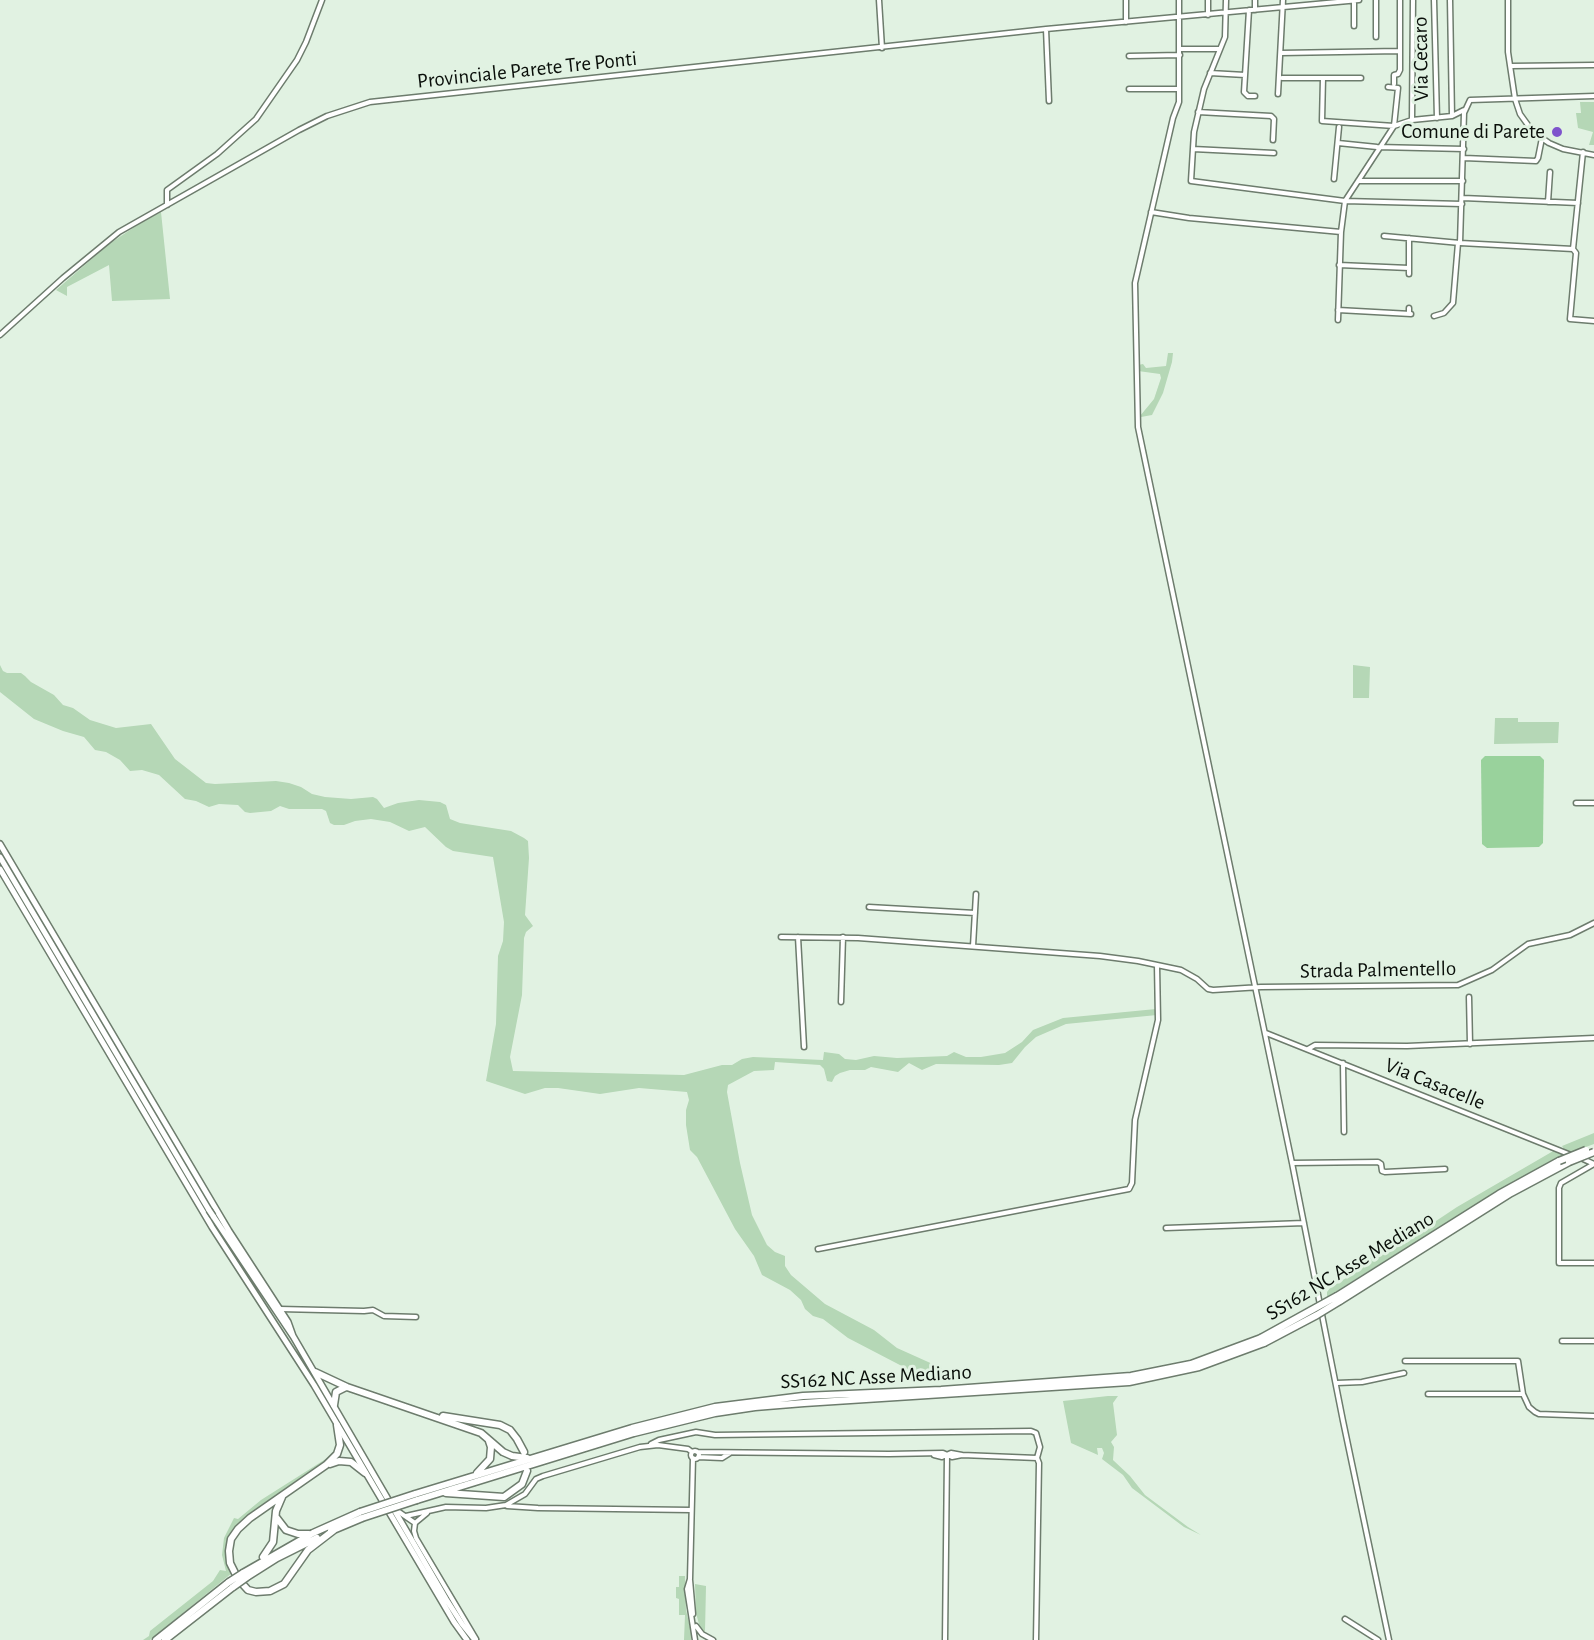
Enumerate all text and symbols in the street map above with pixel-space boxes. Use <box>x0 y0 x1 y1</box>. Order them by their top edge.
street label: Via Cecaro <box>1408 16 1434 102</box>
street label: Provinciale Parete Tre Ponti <box>416 46 638 94</box>
place label: Comune di Parete <box>1401 119 1545 145</box>
marker: Comune di Parete <box>1550 125 1564 139</box>
street label: Strada Palmentello <box>1300 956 1456 984</box>
street label: Via Casacelle <box>1381 1052 1489 1116</box>
street label: SS162 NC Asse Mediano <box>1261 1206 1439 1326</box>
street label: SS162 NC Asse Mediano <box>780 1359 972 1395</box>

